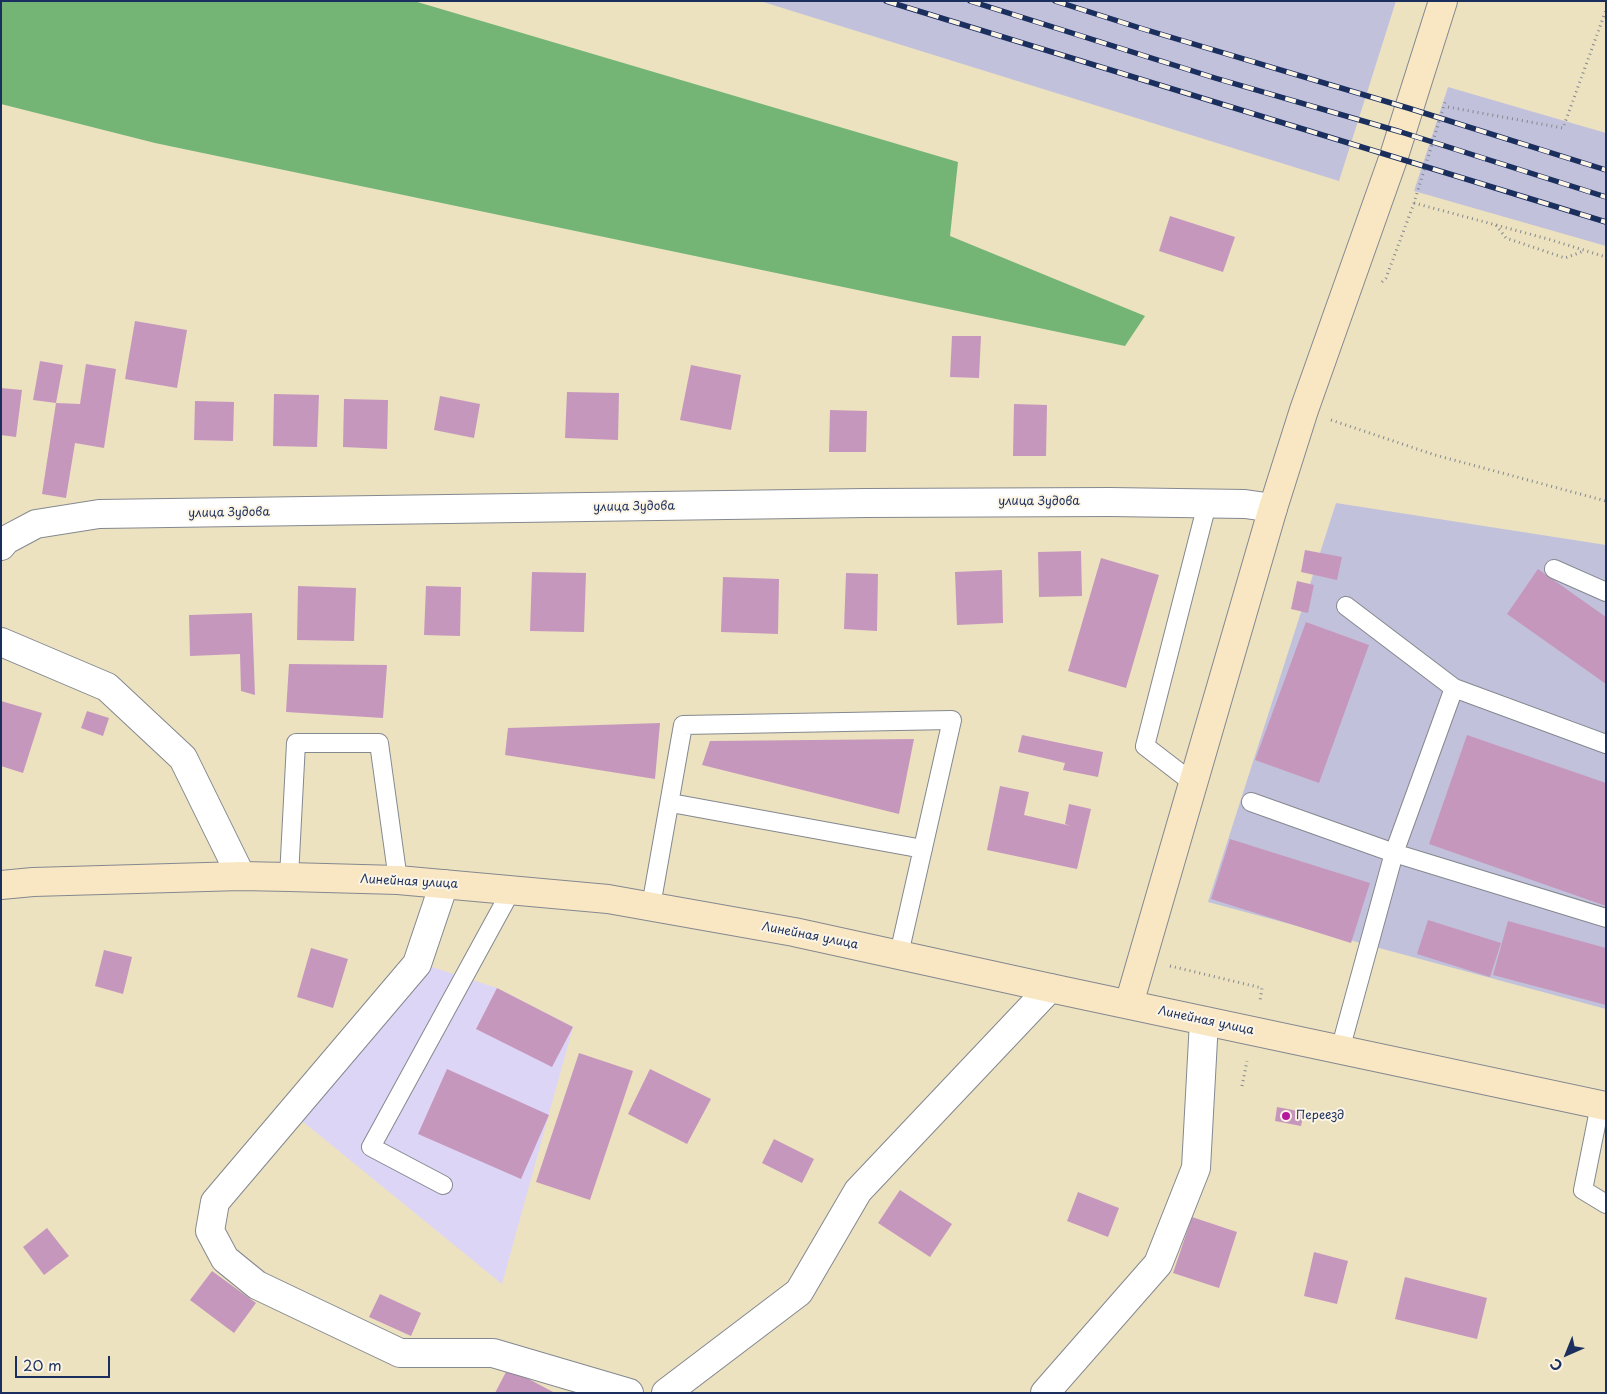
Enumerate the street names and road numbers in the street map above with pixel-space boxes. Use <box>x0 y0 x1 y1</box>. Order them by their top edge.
street label: улица Зудова <box>998 495 1080 509</box>
street label: улица Зудова <box>593 499 675 515</box>
street label: улица Зудова <box>188 505 270 521</box>
street label: Линейная улица <box>360 872 458 892</box>
street label: Линейная улица <box>761 920 859 952</box>
street label: Линейная улица <box>1157 1004 1255 1038</box>

